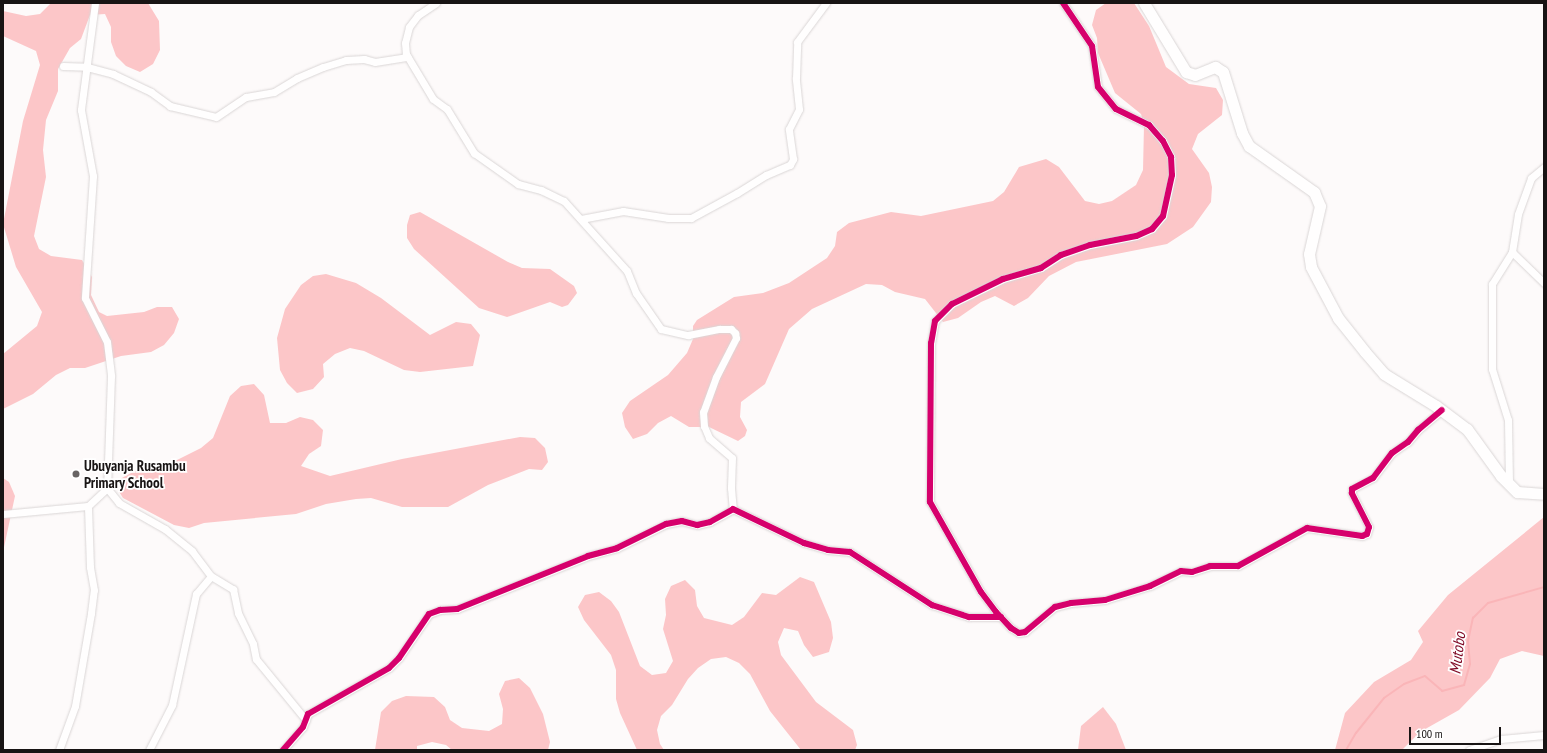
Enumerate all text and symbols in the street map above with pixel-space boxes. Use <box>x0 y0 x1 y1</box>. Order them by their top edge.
place label: Ubuyanja Rusambu Primary School <box>84 456 186 491</box>
marker: Ubuyanja Rusambu Primary School <box>71 469 81 479</box>
water label: Mutobo <box>1445 631 1469 675</box>
scale bar <box>1411 719 1503 745</box>
text: 100 m <box>1416 726 1443 741</box>

